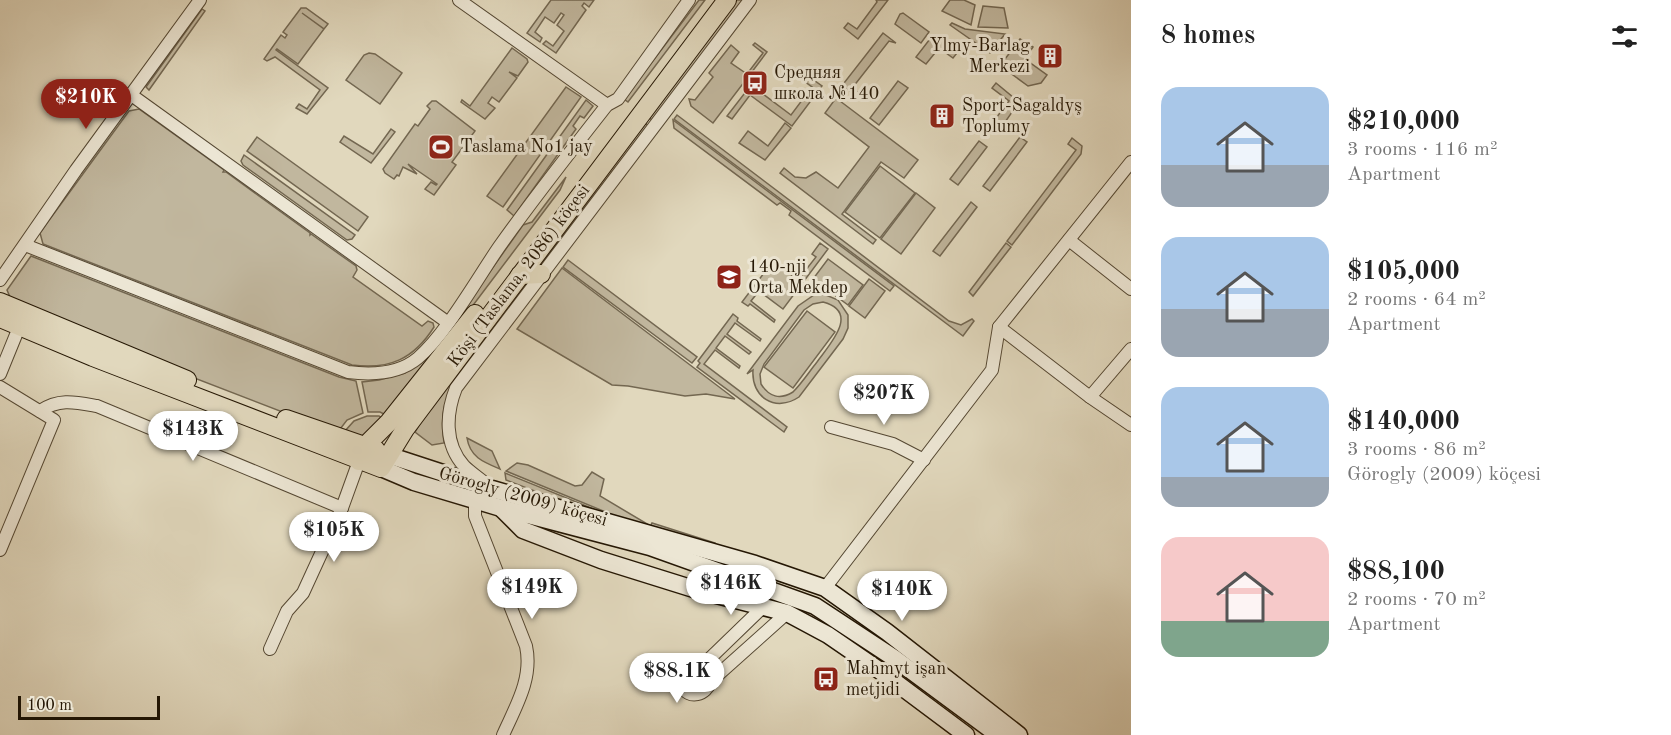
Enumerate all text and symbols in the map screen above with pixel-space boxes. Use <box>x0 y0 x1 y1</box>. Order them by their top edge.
icon: filters <box>1608 20 1641 53</box>
text: 8 homes <box>1161 23 1255 49</box>
place label: Ylmy-Barlag Merkezi <box>929 37 1030 76</box>
building icon: Ylmy-Barlag Merkezi <box>1035 41 1065 71</box>
place label: Средняя школа №140 <box>774 64 879 103</box>
bus stop icon: Средняя школа №140 <box>740 68 770 98</box>
pin: $210K <box>44 79 128 130</box>
text: $210K <box>55 88 117 108</box>
place label: Sport-Sagaldyş Toplumy <box>962 97 1082 136</box>
building icon: Sport-Sagaldyş Toplumy <box>927 101 957 131</box>
text: $210,000 <box>1347 109 1460 135</box>
icon: home <box>1209 111 1281 183</box>
sports icon: Taslama No1 jay <box>426 132 456 162</box>
place label: Taslama No1 jay <box>460 138 593 156</box>
text: 3 rooms · 116 m² <box>1347 140 1497 160</box>
text: Apartment <box>1347 165 1441 185</box>
street label: Köşi (Taslama, 2086) köçesi <box>444 181 593 371</box>
place label: 140-nji Orta Mekdep <box>748 258 848 297</box>
text: $105,000 <box>1347 259 1460 285</box>
icon: home <box>1209 261 1281 333</box>
school or university icon: 140-nji Orta Mekdep <box>714 262 744 292</box>
text: 2 rooms · 64 m² <box>1347 290 1486 310</box>
text: Apartment <box>1347 315 1441 335</box>
pin: $207K <box>842 375 926 426</box>
text: $207K <box>853 384 915 404</box>
text: $140,000 <box>1347 409 1460 435</box>
pin: $143K <box>151 411 235 462</box>
icon: home <box>1209 411 1281 483</box>
text: $143K <box>162 420 224 440</box>
text: 3 rooms · 86 m² <box>1347 440 1486 460</box>
street label: Görogly (2009) köçesi <box>437 463 610 530</box>
text: Görogly (2009) köçesi <box>1347 465 1541 485</box>
pin: $105K <box>292 512 376 563</box>
text: $105K <box>303 521 365 541</box>
text: $88,100 <box>1347 559 1445 585</box>
icon: home <box>1209 561 1281 633</box>
pin: $146K <box>689 565 773 616</box>
pin: $149K <box>490 569 574 620</box>
pin: $140K <box>860 571 944 622</box>
text: $146K <box>700 574 762 594</box>
text: $149K <box>501 578 563 598</box>
text: $140K <box>871 580 933 600</box>
text: 2 rooms · 70 m² <box>1347 590 1486 610</box>
text: Apartment <box>1347 615 1441 635</box>
pin: $88.1K <box>628 653 726 704</box>
place label: Mahmyt işan metjidi <box>846 660 947 699</box>
text: $88.1K <box>643 662 711 682</box>
bus stop icon: Mahmyt işan metjidi <box>811 664 841 694</box>
scale bar <box>18 693 160 720</box>
text: 100 m <box>27 698 72 714</box>

